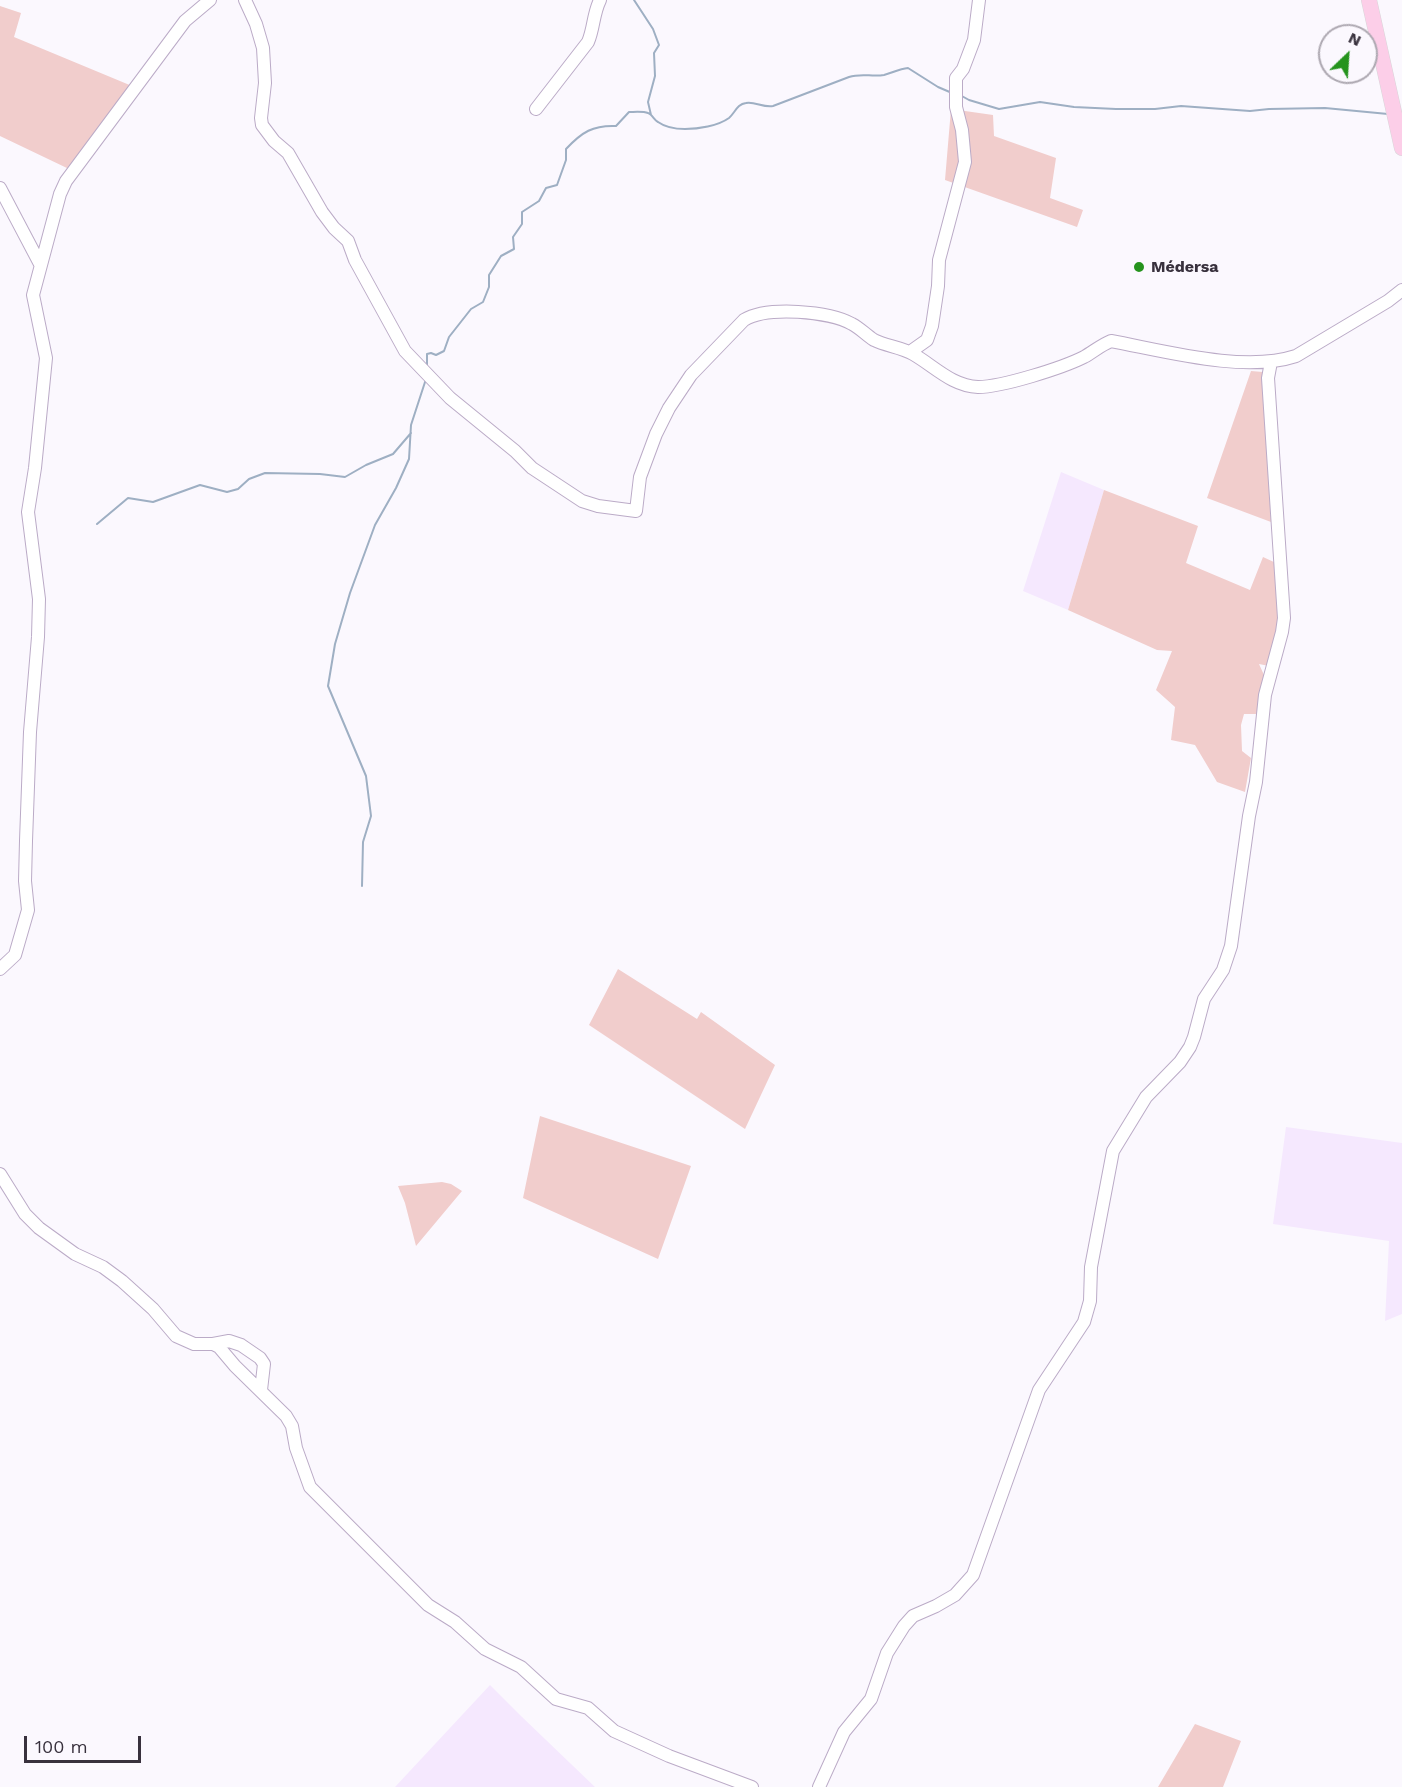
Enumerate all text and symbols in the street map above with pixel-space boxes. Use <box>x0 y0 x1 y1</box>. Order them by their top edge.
north arrow <box>1318 24 1378 84</box>
text: N <box>1346 28 1364 50</box>
place label: Médersa <box>1151 257 1219 277</box>
marker: Médersa <box>1132 260 1146 274</box>
scale bar <box>27 1724 144 1762</box>
text: 100 m <box>35 1736 88 1757</box>

